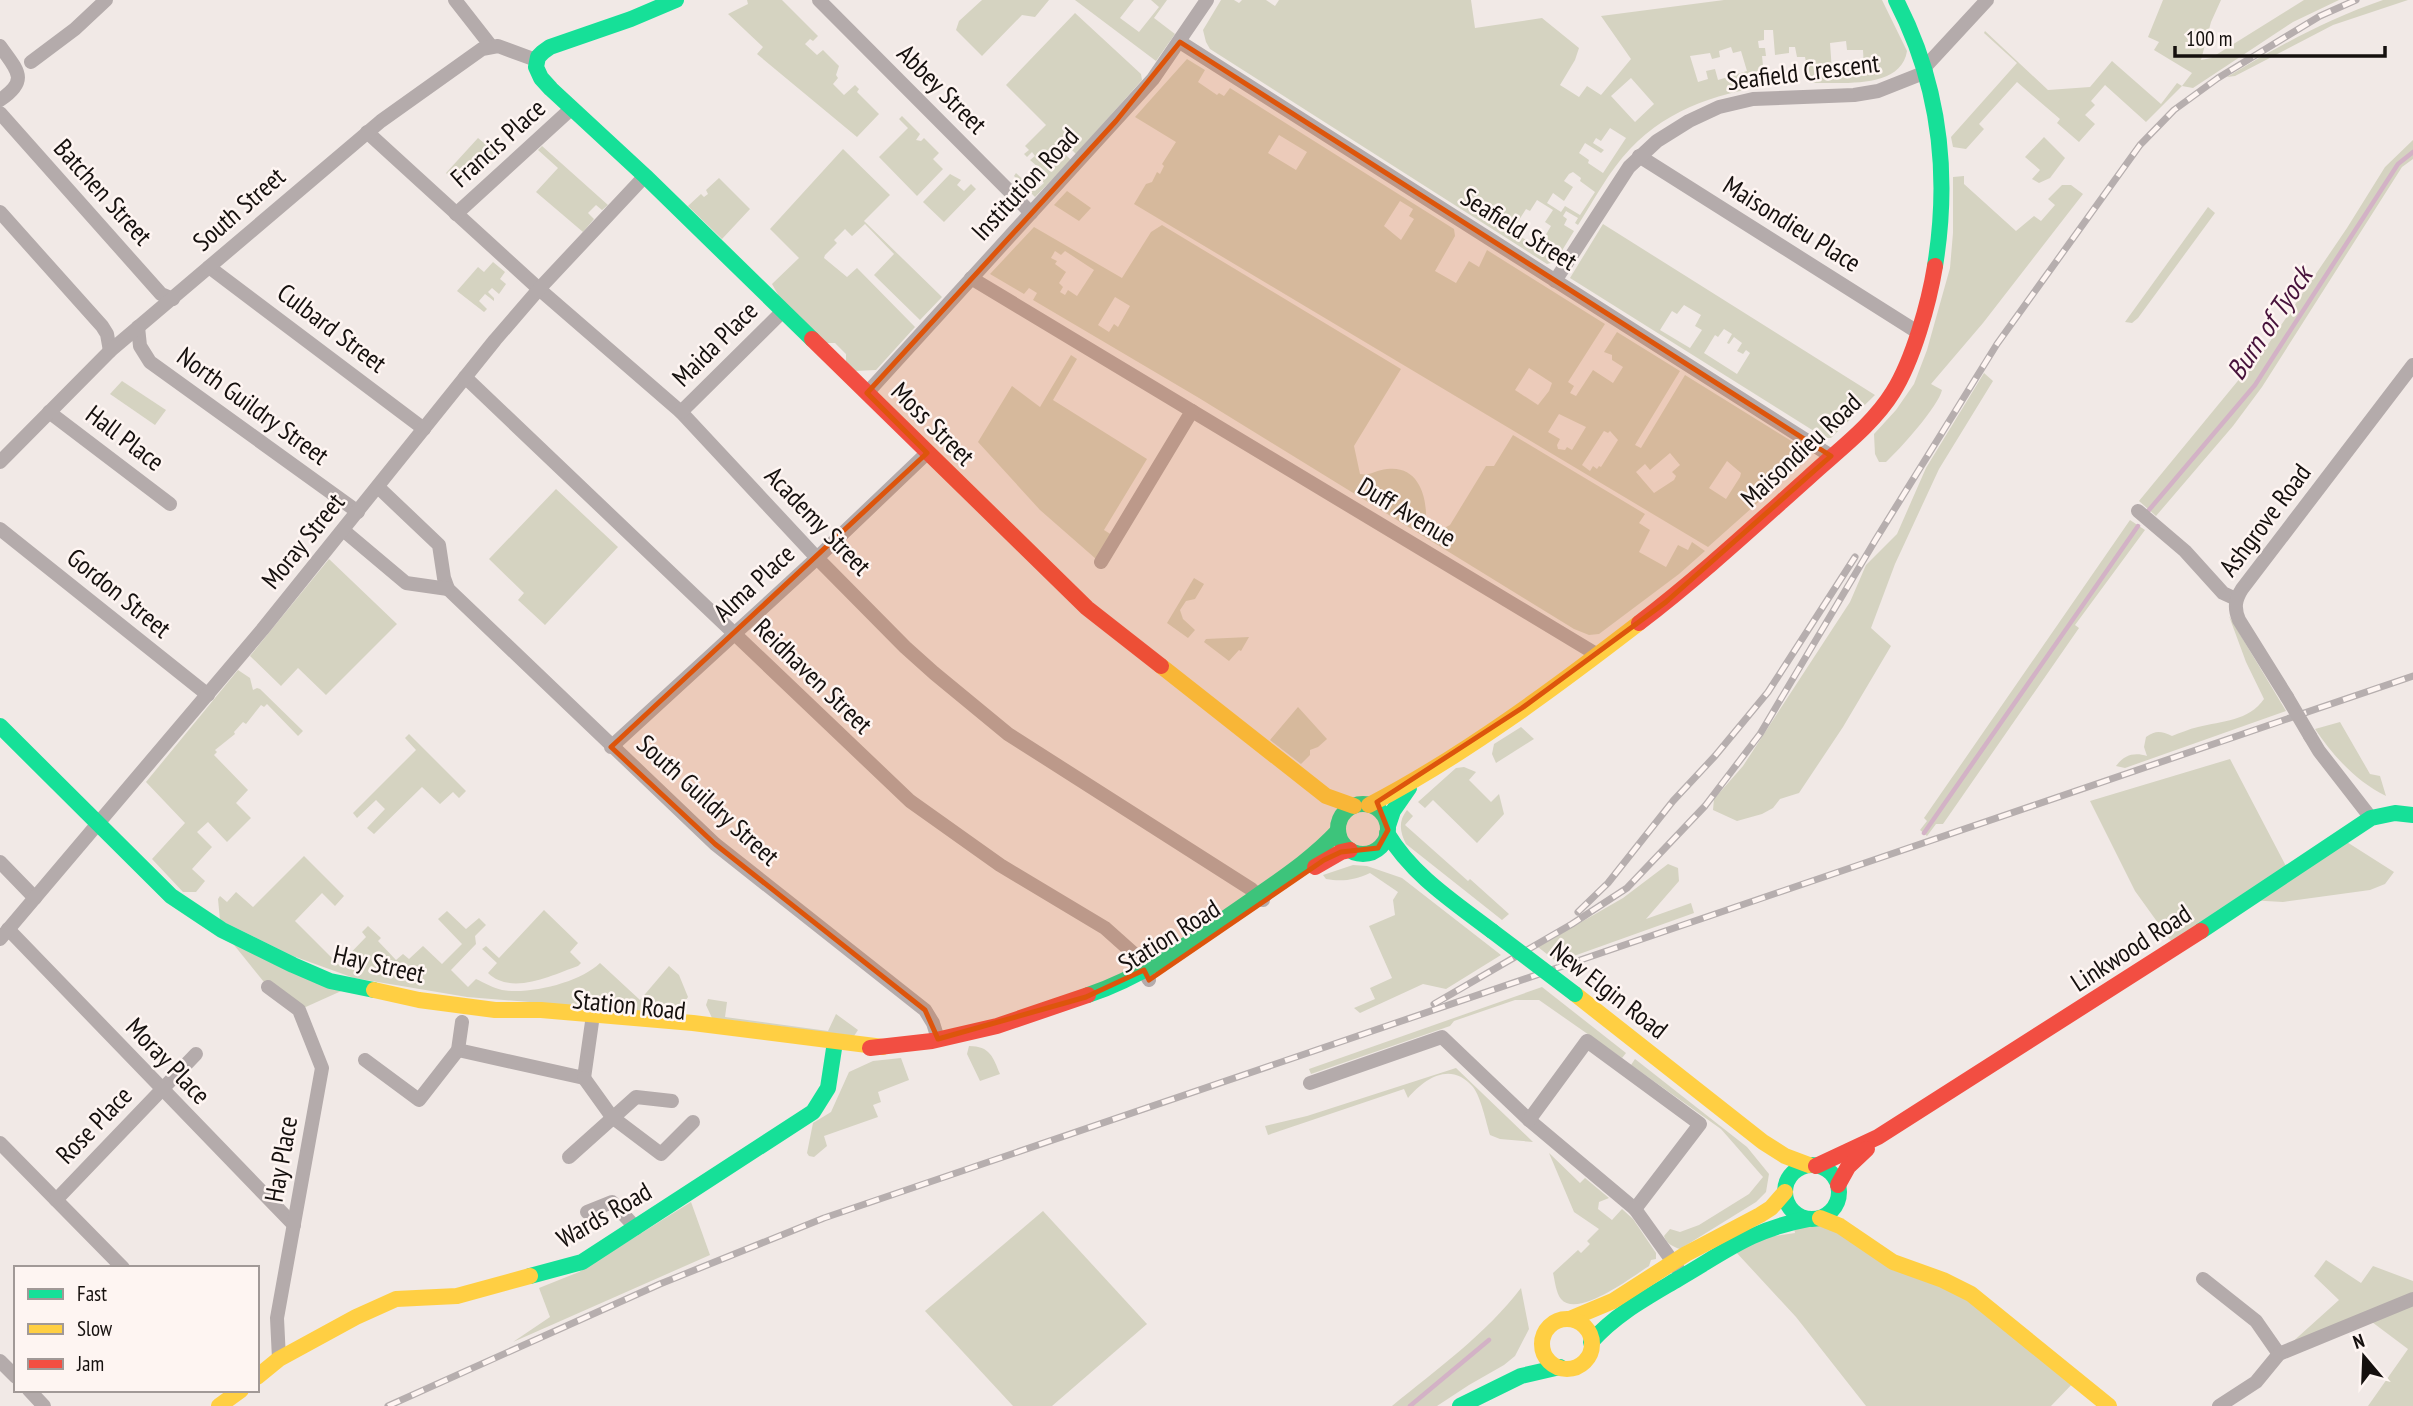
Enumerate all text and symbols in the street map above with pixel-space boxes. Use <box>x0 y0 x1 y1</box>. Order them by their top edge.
scale bar <box>2175 14 2385 58</box>
text: 100 m <box>2186 25 2232 52</box>
street label: Abbey Street <box>891 37 994 140</box>
street label: Seafield Crescent <box>1725 46 1881 97</box>
street label: Francis Place <box>443 91 552 194</box>
street label: Institution Road <box>964 120 1085 247</box>
street label: Batchen Street <box>47 132 160 252</box>
street label: South Street <box>186 160 292 258</box>
street label: Maisondieu Place <box>1717 168 1867 279</box>
street label: Seafield Street <box>1455 180 1584 277</box>
water label: Burn of Tyock <box>2217 256 2322 386</box>
street label: Culbard Street <box>271 276 393 379</box>
street label: Maida Place <box>665 294 764 393</box>
street label: North Guildry Street <box>171 339 336 472</box>
street label: Moss Street <box>885 375 982 472</box>
street label: Maisondieu Road <box>1734 385 1868 514</box>
street label: Hall Place <box>80 397 171 478</box>
street label: Ashgrove Road <box>2212 457 2318 583</box>
street label: Academy Street <box>758 459 878 582</box>
street label: Duff Avenue <box>1352 469 1462 554</box>
street label: Moray Street <box>254 486 351 595</box>
street label: Alma Place <box>706 537 801 628</box>
street label: Gordon Street <box>61 541 178 645</box>
street label: Reidhaven Street <box>747 611 880 740</box>
street label: South Guildry Street <box>630 727 786 872</box>
street label: Station Road <box>1112 891 1226 980</box>
street label: Linkwood Road <box>2064 897 2197 999</box>
street label: New Elgin Road <box>1544 933 1675 1046</box>
street label: Hay Street <box>330 937 428 990</box>
street label: Station Road <box>571 982 687 1027</box>
street label: Moray Place <box>119 1010 218 1111</box>
street label: Rose Place <box>49 1079 139 1170</box>
street label: Hay Place <box>257 1113 304 1204</box>
street label: Wards Road <box>550 1174 657 1255</box>
legend <box>14 1266 259 1392</box>
text: Fast <box>77 1280 107 1307</box>
text: Slow <box>77 1315 113 1342</box>
north arrow <box>2329 1322 2399 1392</box>
text: N <box>2350 1328 2367 1354</box>
text: Jam <box>76 1350 104 1377</box>

